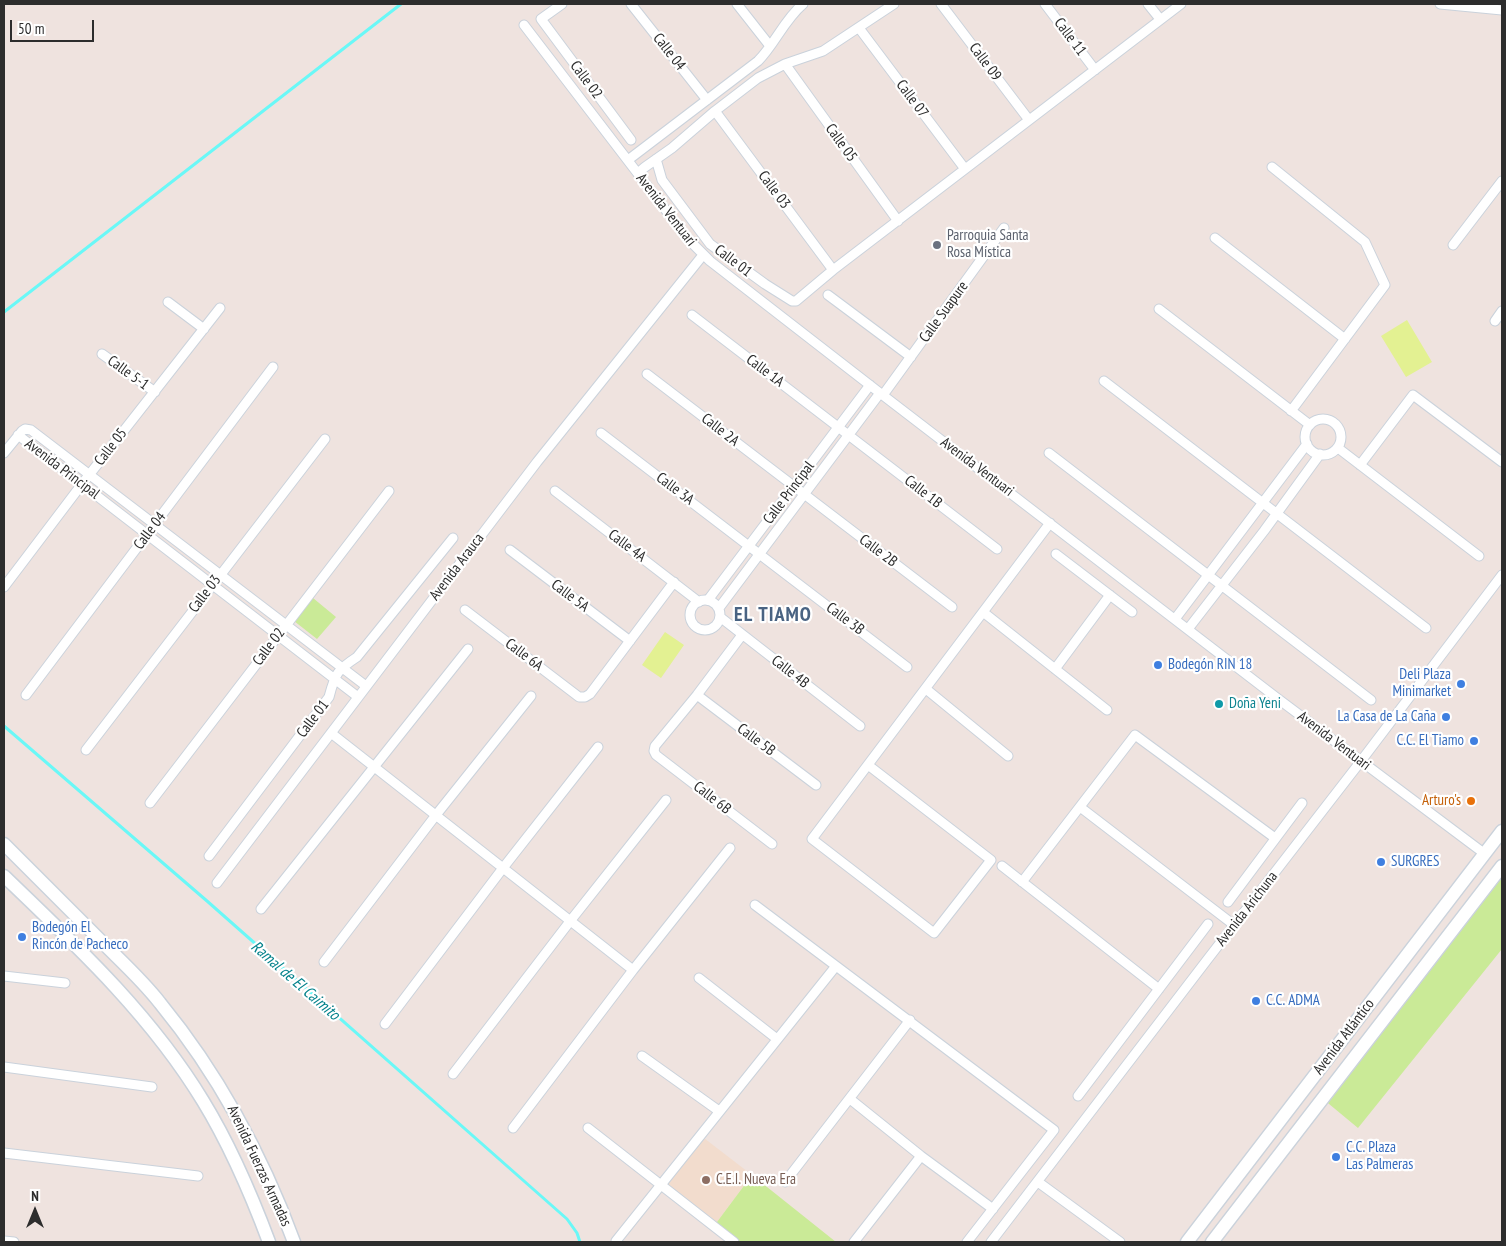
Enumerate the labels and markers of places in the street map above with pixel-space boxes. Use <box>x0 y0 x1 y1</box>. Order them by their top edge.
place label: Parroquia Santa Rosa Mística <box>947 227 1029 262</box>
marker: Parroquia Santa Rosa Mística <box>931 239 943 251</box>
place label: Bodegón RIN 18 <box>1168 656 1252 674</box>
marker: Bodegón RIN 18 <box>1152 659 1164 671</box>
place label: Deli Plaza Minimarket <box>1392 666 1451 701</box>
marker: Deli Plaza Minimarket <box>1455 678 1467 690</box>
place label: Doña Yeni <box>1229 695 1281 713</box>
marker: Doña Yeni <box>1213 698 1225 710</box>
place label: La Casa de La Caña <box>1338 708 1436 726</box>
marker: La Casa de La Caña <box>1440 711 1452 723</box>
place label: C.C. El Tiamo <box>1396 732 1464 750</box>
marker: C.C. El Tiamo <box>1468 735 1480 747</box>
place label: Arturo's <box>1422 792 1461 810</box>
marker: Arturo's <box>1465 795 1477 807</box>
place label: SURGRES <box>1391 853 1439 871</box>
marker: SURGRES <box>1375 856 1387 868</box>
place label: Bodegón El Rincón de Pacheco <box>32 919 128 954</box>
marker: Bodegón El Rincón de Pacheco <box>16 931 28 943</box>
place label: C.C. ADMA <box>1266 992 1320 1010</box>
marker: C.C. ADMA <box>1250 995 1262 1007</box>
place label: C.C. Plaza Las Palmeras <box>1346 1139 1413 1174</box>
marker: C.C. Plaza Las Palmeras <box>1330 1151 1342 1163</box>
place label: C.E.I. Nueva Era <box>716 1171 796 1189</box>
marker: C.E.I. Nueva Era <box>700 1174 712 1186</box>

